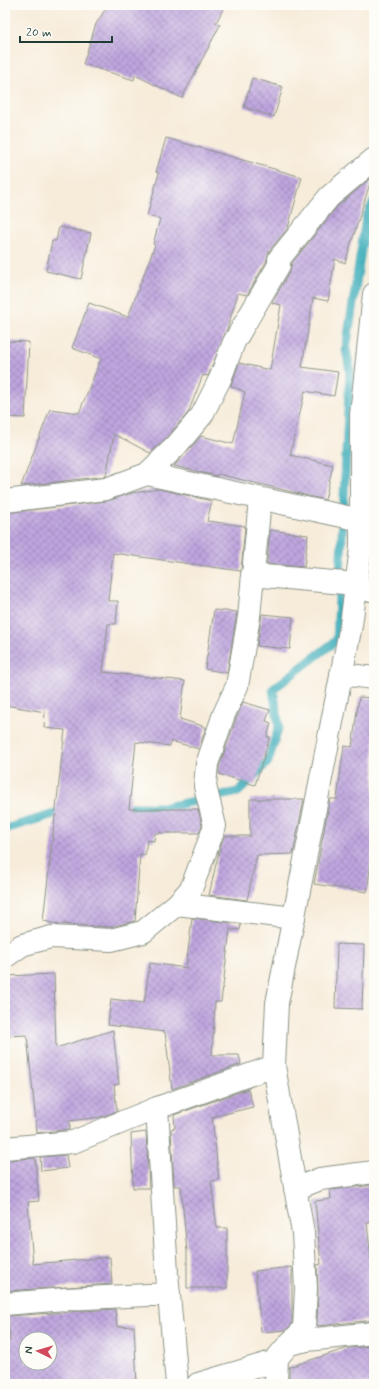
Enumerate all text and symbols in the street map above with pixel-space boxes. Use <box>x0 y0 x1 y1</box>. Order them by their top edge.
scale bar <box>20 18 112 44</box>
text: 20 m <box>26 25 52 41</box>
north arrow <box>18 1331 58 1371</box>
text: N <box>22 1346 36 1354</box>

